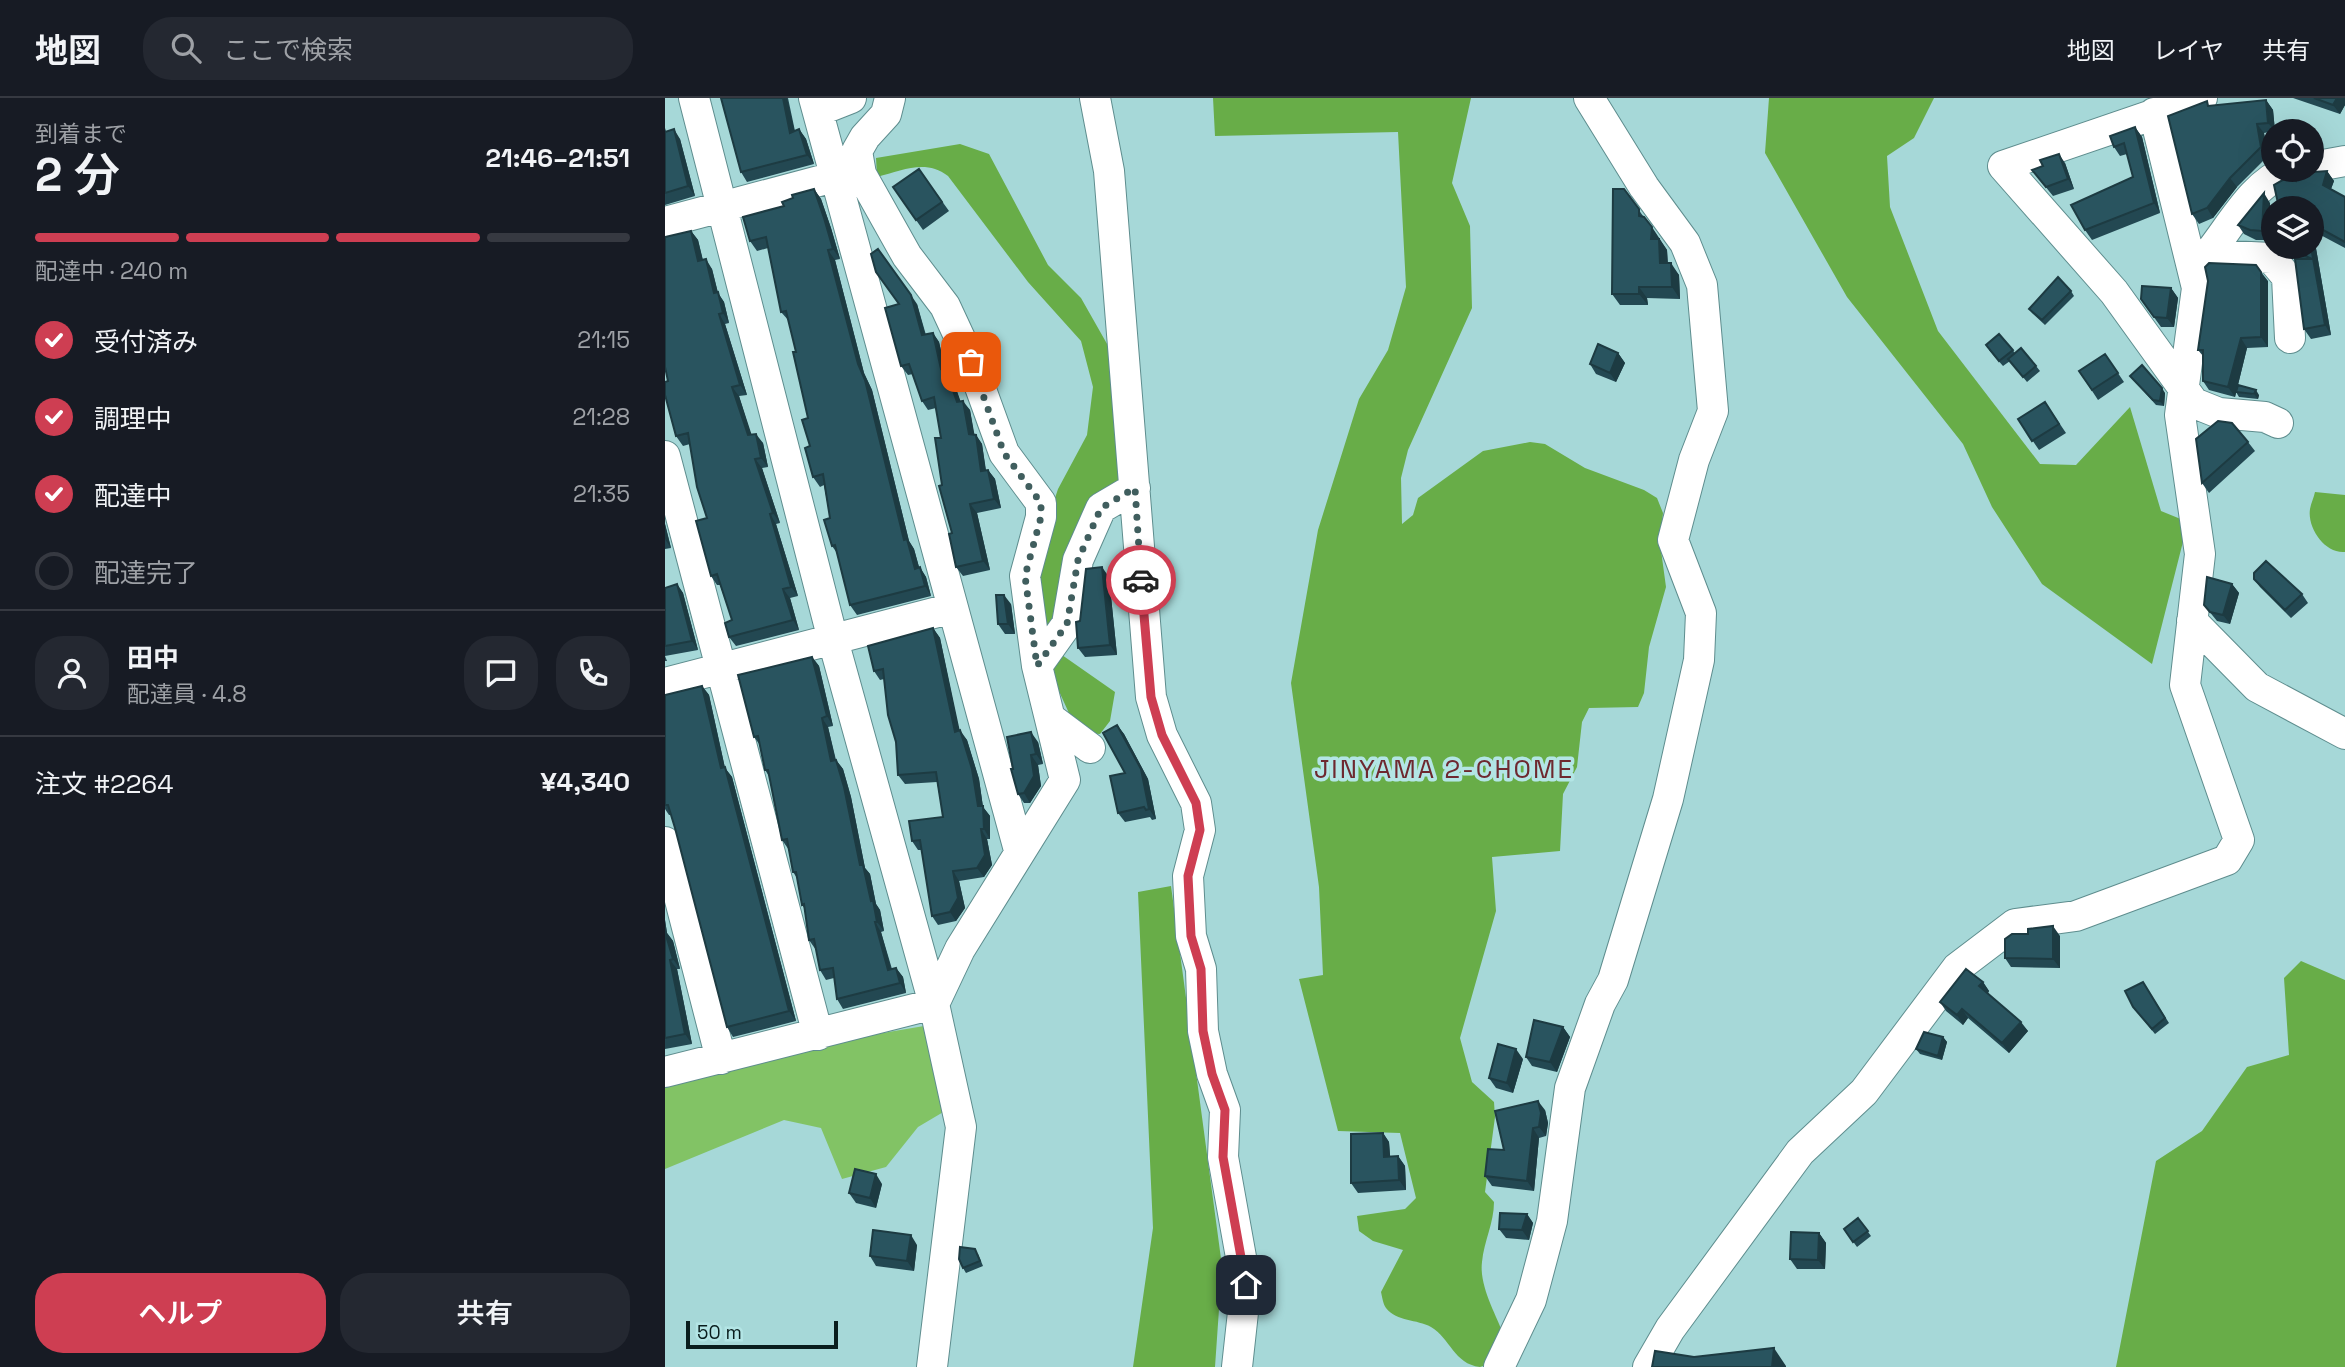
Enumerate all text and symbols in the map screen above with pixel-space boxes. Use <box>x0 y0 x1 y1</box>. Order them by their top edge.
search box <box>143 17 633 80</box>
icon: search <box>167 29 205 67</box>
text: 地図 <box>35 30 101 72</box>
text: ここで検索 <box>223 33 353 67</box>
text: 地図 <box>2067 35 2115 66</box>
text: レイヤ <box>2153 35 2224 66</box>
text: 共有 <box>2262 35 2310 66</box>
text: 到着まで <box>35 119 127 149</box>
map controls <box>2261 119 2324 259</box>
button: locate <box>2261 119 2324 182</box>
text: 21:46–21:51 <box>485 141 630 175</box>
text: 2 分 <box>35 146 120 204</box>
button: layers <box>2261 196 2324 259</box>
text: 配達中 · 240 m <box>35 256 188 286</box>
icon: check <box>35 321 73 359</box>
text: 受付済み <box>94 325 198 359</box>
text: 21:15 <box>577 325 630 355</box>
pin <box>941 332 1001 392</box>
icon: bag <box>952 343 990 381</box>
icon: check <box>35 398 73 436</box>
text: 調理中 <box>94 402 172 436</box>
text: 21:28 <box>573 402 630 432</box>
icon: check <box>35 475 73 513</box>
text: 配達中 <box>94 479 172 513</box>
text: 21:35 <box>573 479 630 509</box>
courier <box>1106 545 1176 615</box>
text: 配達完了 <box>94 556 198 590</box>
icon: car <box>1122 561 1160 599</box>
button: person <box>35 636 109 710</box>
button: chat <box>464 636 538 710</box>
button: phone <box>556 636 630 710</box>
text: 田中 <box>127 641 179 675</box>
text: 配達員 · 4.8 <box>127 679 247 709</box>
district label: JINYAMA 2-CHOME <box>1314 752 1574 786</box>
text: ¥4,340 <box>541 765 630 799</box>
text: 注文 #2264 <box>35 767 174 801</box>
pin <box>1216 1255 1276 1315</box>
icon: home <box>1227 1266 1265 1304</box>
button: ヘルプ <box>35 1273 326 1353</box>
button: 共有 <box>340 1273 630 1353</box>
scale bar <box>686 1318 838 1350</box>
text: 50 m <box>697 1320 742 1345</box>

